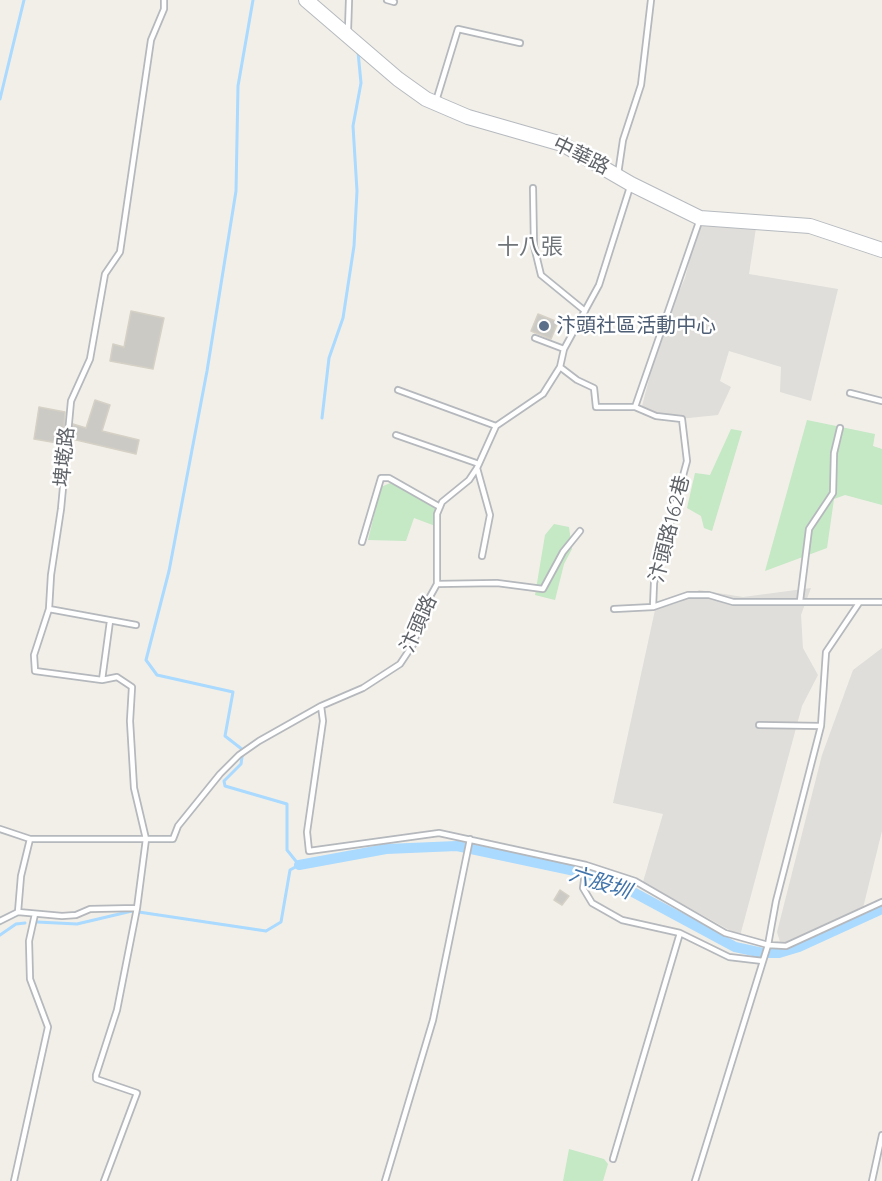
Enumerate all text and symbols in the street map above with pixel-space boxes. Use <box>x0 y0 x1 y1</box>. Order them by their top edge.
street label: 中華路 <box>549 132 613 180</box>
district label: 十八張 <box>497 234 563 260</box>
place label: 汴頭社區活動中心 <box>556 314 716 338</box>
marker: 汴頭社區活動中心 <box>537 319 551 333</box>
street label: 埤墘路 <box>50 426 80 488</box>
street label: 汴頭路162巷 <box>645 473 695 585</box>
street label: 汴頭路 <box>396 592 442 656</box>
water label: 六股圳 <box>566 861 634 905</box>

